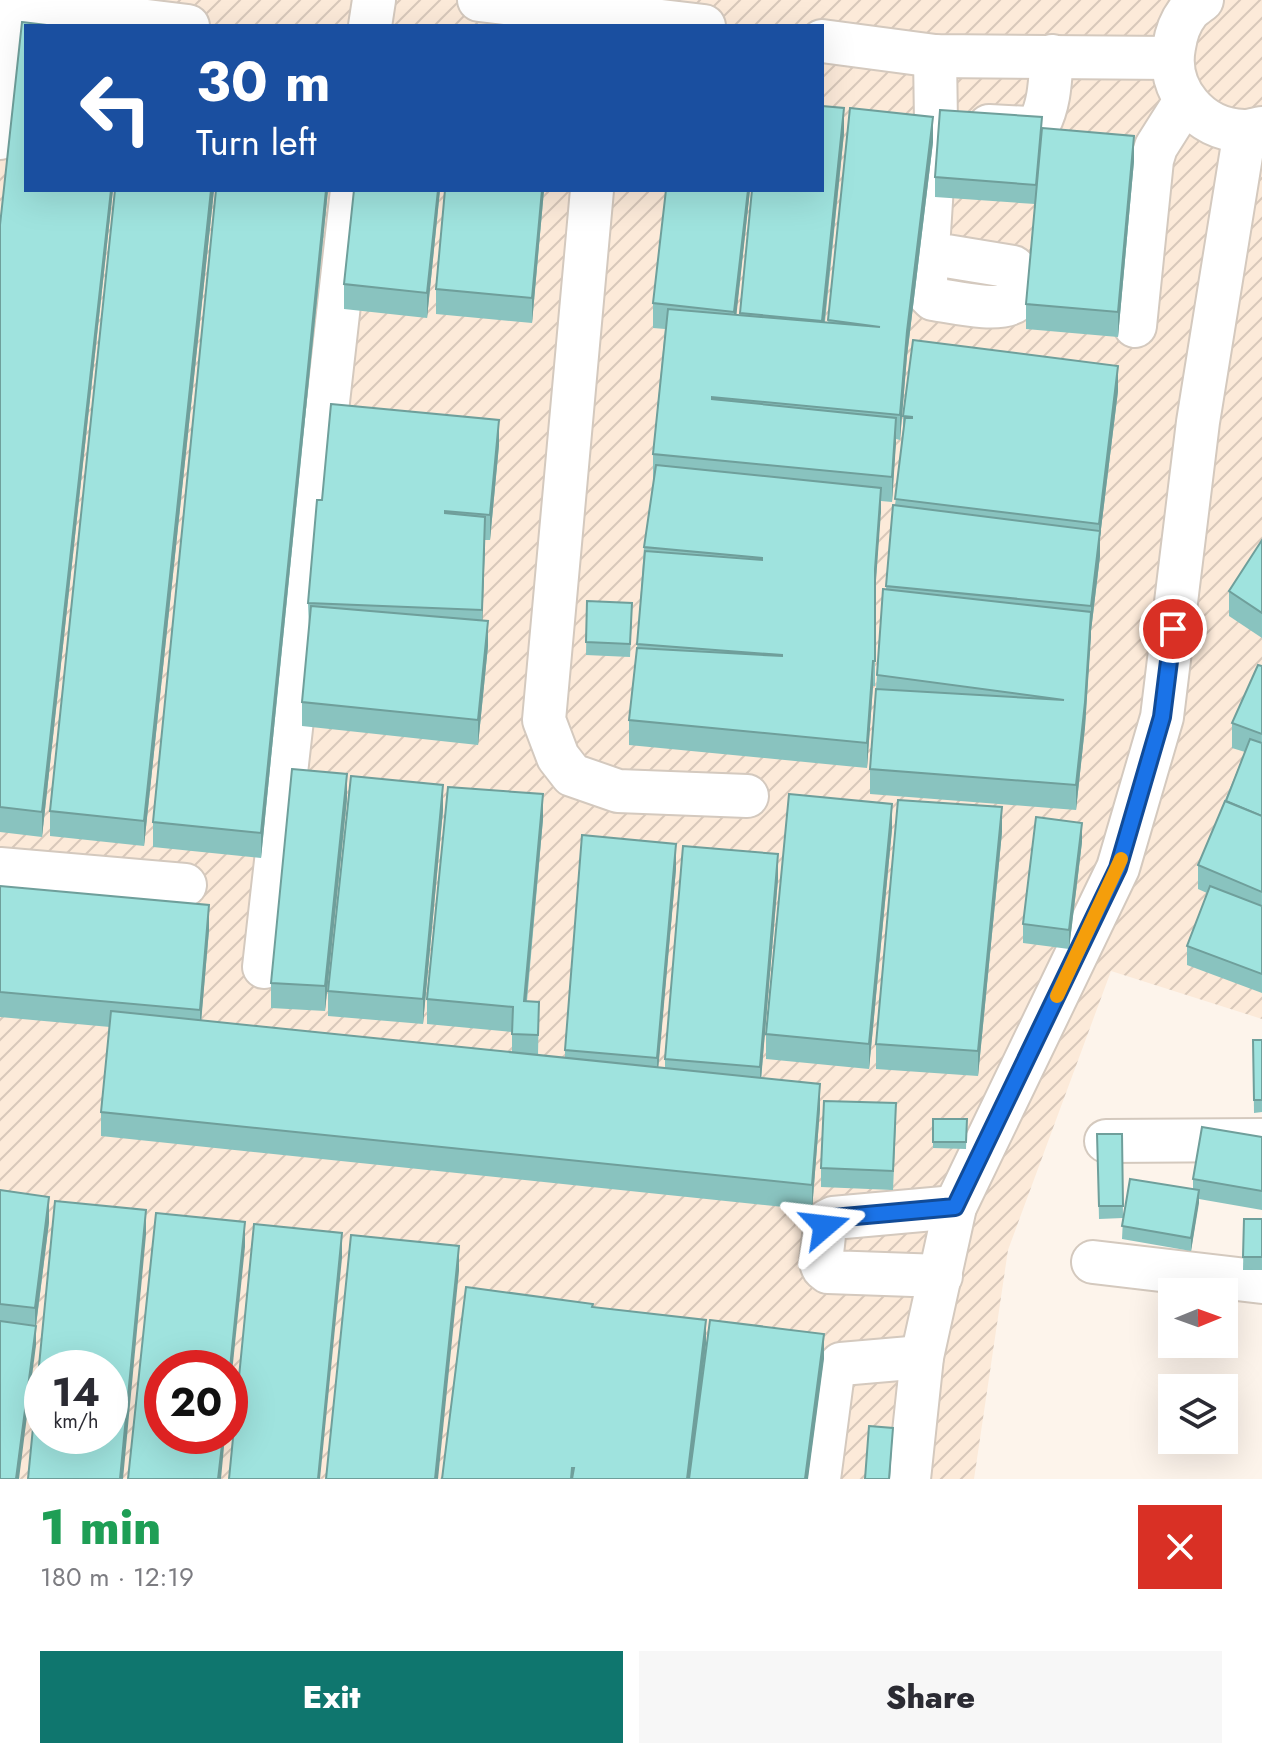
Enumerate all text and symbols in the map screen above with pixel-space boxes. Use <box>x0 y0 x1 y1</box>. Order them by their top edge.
text: 30 m <box>196 41 331 122</box>
icon: left <box>64 56 168 160</box>
text: Turn left <box>196 116 317 168</box>
pin <box>1139 595 1207 663</box>
icon: arrive <box>1151 607 1195 651</box>
position arrow <box>783 1184 867 1268</box>
north arrow <box>1158 1278 1238 1358</box>
map controls <box>1158 1278 1238 1454</box>
speed limit sign: 20 <box>144 1350 248 1454</box>
text: 14 <box>52 1363 100 1421</box>
button: layers <box>1158 1374 1238 1454</box>
text: km/h <box>53 1407 99 1436</box>
text: 1 min <box>40 1493 161 1562</box>
button: close <box>1138 1505 1222 1589</box>
text: 180 m · 12:19 <box>40 1558 194 1596</box>
button: Exit <box>40 1651 623 1743</box>
button: Share <box>639 1651 1222 1743</box>

